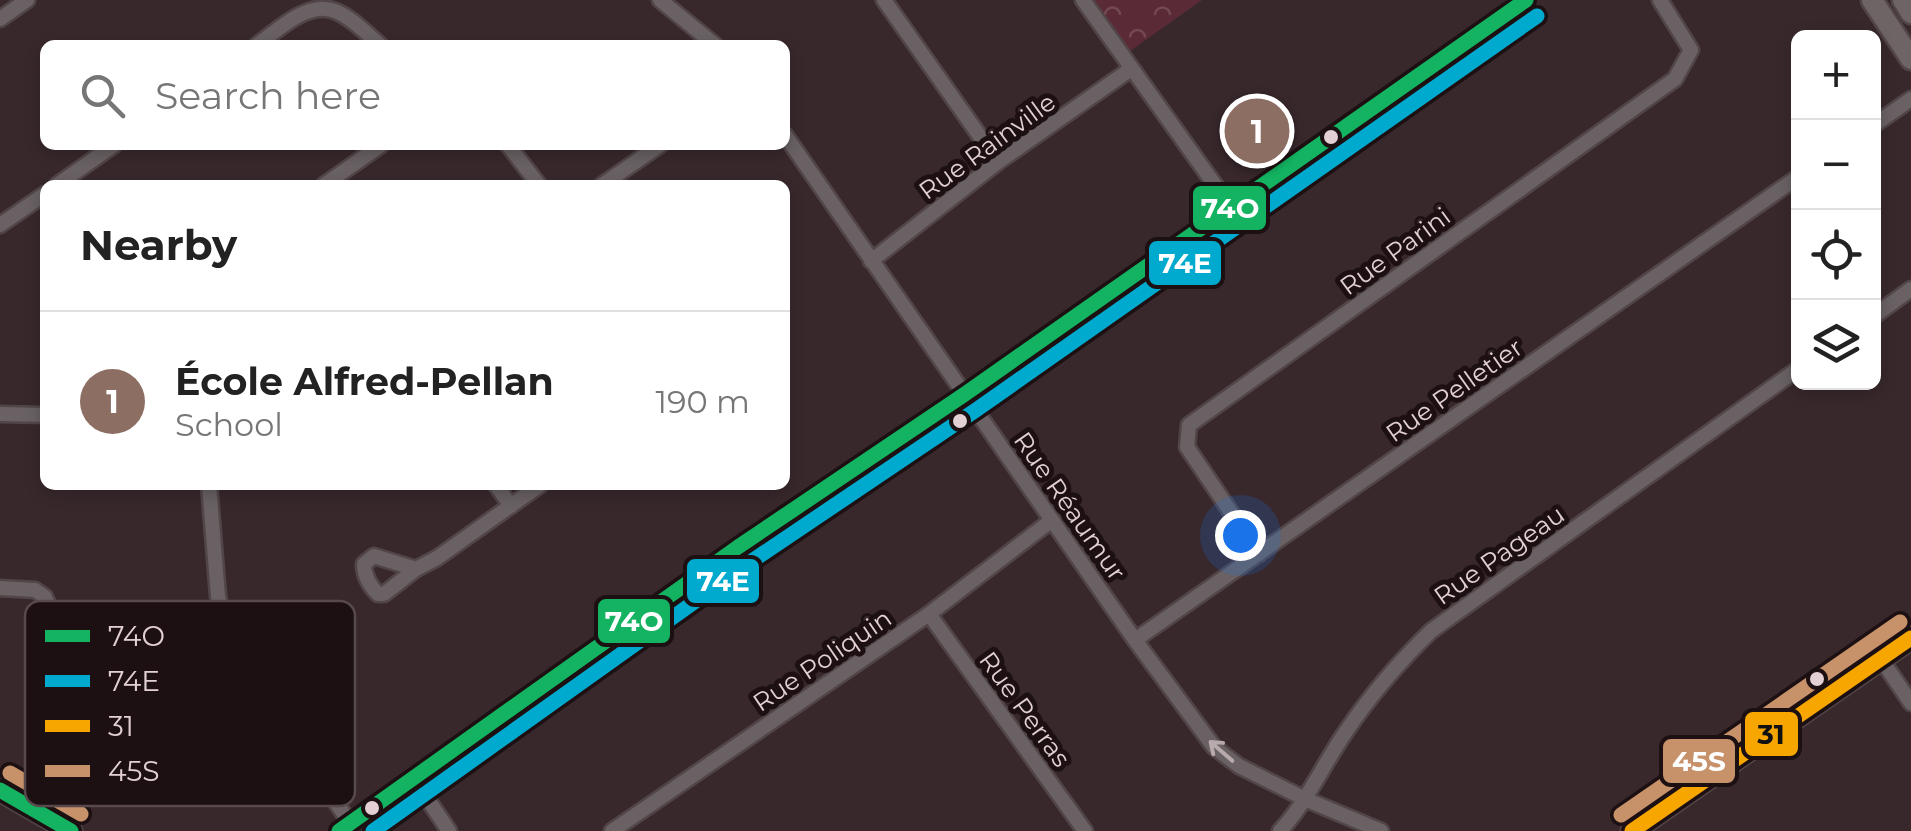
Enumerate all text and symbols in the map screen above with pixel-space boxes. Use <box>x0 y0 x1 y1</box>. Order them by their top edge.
map controls <box>1791 30 1881 390</box>
button: + <box>1791 30 1881 120</box>
search box <box>40 40 790 150</box>
icon: search <box>75 68 130 123</box>
text: Search here <box>155 72 381 119</box>
street label: Rue Rainville <box>913 86 1061 206</box>
pin: 1 <box>1224 94 1290 168</box>
button: − <box>1791 120 1881 210</box>
unlabelled marker <box>1321 127 1341 147</box>
line badge: 74O <box>1191 184 1268 232</box>
text: 74O <box>1201 191 1259 225</box>
street label: Rue Parini <box>1334 201 1456 301</box>
button: locate <box>1791 210 1881 300</box>
text: Nearby <box>80 219 237 271</box>
line badge: 74E <box>1147 239 1223 287</box>
text: 74E <box>1158 246 1212 280</box>
button: layers <box>1791 300 1881 390</box>
street label: Rue Pelletier <box>1380 332 1528 448</box>
text: École Alfred-Pellan <box>175 358 554 405</box>
text: 1 <box>106 382 119 421</box>
text: 190 m <box>655 382 750 421</box>
text: School <box>175 405 283 444</box>
unlabelled marker <box>950 411 970 431</box>
street label: Rue Réaumur <box>1008 426 1132 586</box>
street label: Rue Pageau <box>1428 499 1570 611</box>
your location <box>1215 510 1266 561</box>
line badge: 74E <box>685 557 761 605</box>
text: 74E <box>696 564 750 598</box>
line badge: 74O <box>596 597 672 645</box>
legend <box>25 601 355 806</box>
street label: Rue Poliquin <box>747 603 897 717</box>
text: 74O <box>605 604 663 638</box>
text: 74O <box>108 619 165 653</box>
street label: Rue Perras <box>973 646 1077 772</box>
text: 74E <box>108 664 160 698</box>
unlabelled marker <box>1807 669 1827 689</box>
text: 31 <box>108 709 134 743</box>
line badge: 31 <box>1743 710 1800 758</box>
text: 31 <box>1756 717 1785 751</box>
line badge: 45S <box>1661 737 1737 785</box>
one-way arrow <box>1209 740 1234 763</box>
text: 45S <box>1672 744 1726 778</box>
text: 45S <box>108 754 160 788</box>
unlabelled marker <box>362 798 382 818</box>

